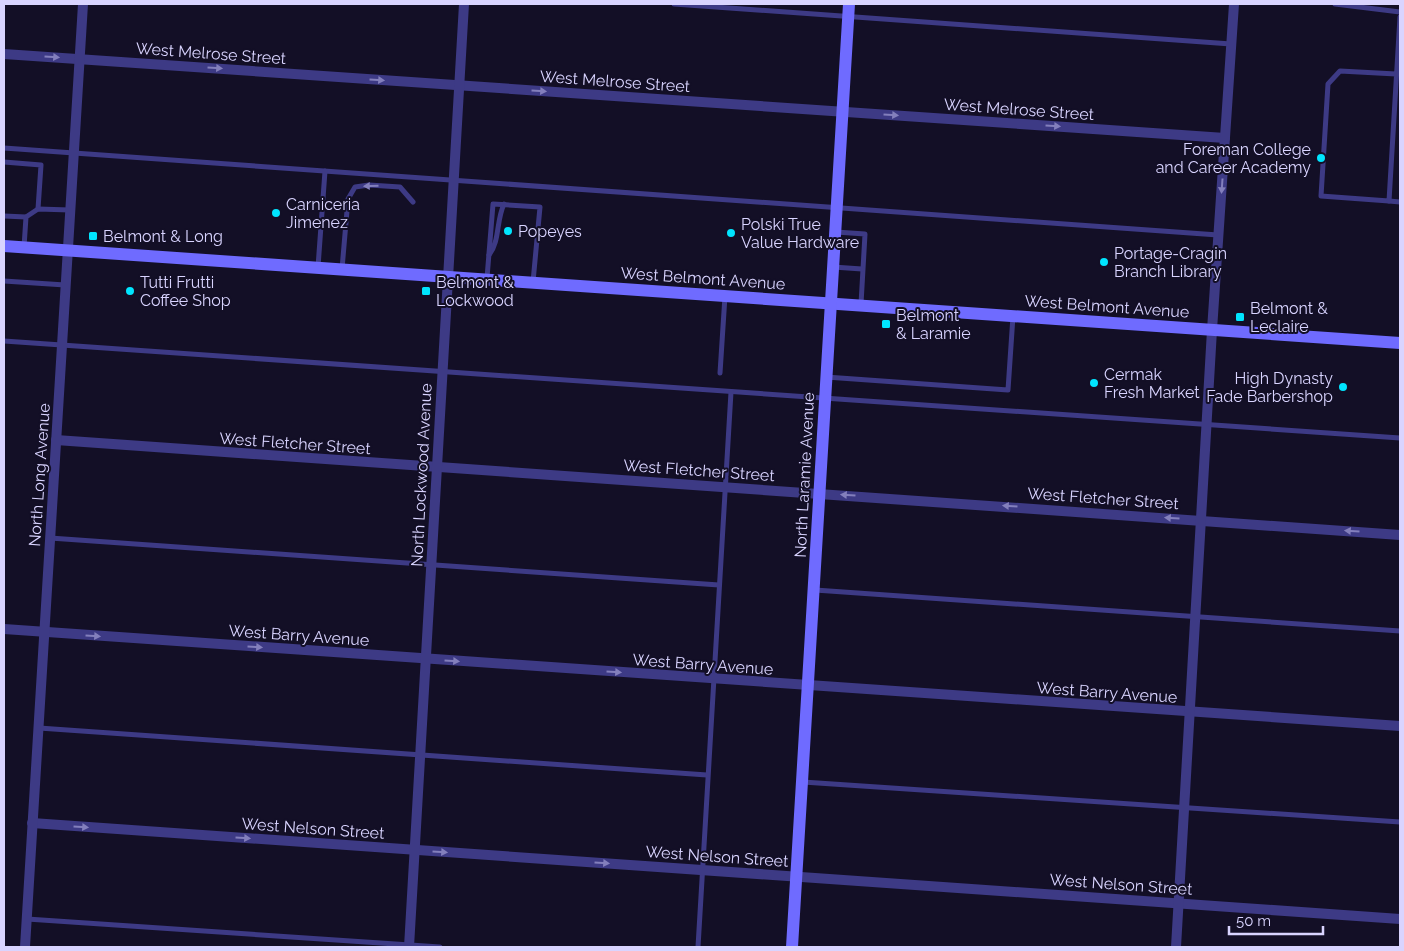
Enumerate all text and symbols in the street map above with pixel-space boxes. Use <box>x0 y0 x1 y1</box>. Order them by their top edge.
street label: West Melrose Street <box>135 39 287 68</box>
one-way arrow <box>45 54 61 62</box>
one-way arrow <box>207 65 223 73</box>
street label: West Melrose Street <box>539 67 691 96</box>
one-way arrow <box>369 76 385 84</box>
one-way arrow <box>531 87 547 95</box>
street label: West Melrose Street <box>943 95 1095 124</box>
one-way arrow <box>883 111 899 119</box>
one-way arrow <box>1046 122 1062 130</box>
place label: Foreman College and Career Academy <box>1156 140 1311 177</box>
marker: Foreman College and Career Academy <box>1315 152 1327 164</box>
one-way arrow <box>1217 179 1225 195</box>
one-way arrow <box>363 182 379 190</box>
place label: Carniceria Jimenez <box>286 195 360 232</box>
marker: Carniceria Jimenez <box>270 207 282 219</box>
place label: Polski True Value Hardware <box>741 215 859 252</box>
place label: Popeyes <box>518 222 582 241</box>
marker: Popeyes <box>502 225 514 237</box>
place label: Belmont & Long <box>103 227 223 246</box>
marker: Polski True Value Hardware <box>725 227 737 239</box>
marker: Belmont & Long <box>87 230 99 242</box>
place label: Portage-Cragin Branch Library <box>1114 244 1227 281</box>
marker: Portage-Cragin Branch Library <box>1098 256 1110 268</box>
street label: West Belmont Avenue <box>620 263 786 294</box>
place label: Tutti Frutti Coffee Shop <box>140 273 231 310</box>
place label: Belmont & Lockwood <box>436 273 514 310</box>
marker: Tutti Frutti Coffee Shop <box>124 285 136 297</box>
marker: Belmont & Lockwood <box>420 285 432 297</box>
street label: West Belmont Avenue <box>1024 291 1190 322</box>
place label: Belmont & Leclaire <box>1250 299 1328 336</box>
place label: Belmont & Laramie <box>896 306 971 343</box>
marker: Belmont & Leclaire <box>1234 311 1246 323</box>
marker: Belmont & Laramie <box>880 318 892 330</box>
place label: Cermak Fresh Market <box>1104 365 1200 402</box>
place label: High Dynasty Fade Barbershop <box>1206 369 1333 406</box>
marker: Cermak Fresh Market <box>1088 377 1100 389</box>
marker: High Dynasty Fade Barbershop <box>1337 381 1349 393</box>
street label: North Lockwood Avenue <box>407 383 436 567</box>
street label: North Laramie Avenue <box>791 392 818 558</box>
street label: North Long Avenue <box>25 403 54 547</box>
street label: West Fletcher Street <box>219 429 372 458</box>
street label: West Fletcher Street <box>623 456 776 485</box>
street label: West Fletcher Street <box>1027 484 1180 513</box>
one-way arrow <box>840 490 856 498</box>
one-way arrow <box>1002 502 1018 510</box>
one-way arrow <box>1164 514 1180 522</box>
one-way arrow <box>1343 527 1359 535</box>
street label: West Barry Avenue <box>228 621 370 650</box>
one-way arrow <box>85 632 101 640</box>
one-way arrow <box>247 644 263 652</box>
street label: West Barry Avenue <box>632 650 774 679</box>
one-way arrow <box>444 658 460 666</box>
one-way arrow <box>606 669 622 677</box>
street label: West Barry Avenue <box>1036 678 1178 707</box>
street label: West Nelson Street <box>241 814 386 843</box>
one-way arrow <box>73 823 89 831</box>
one-way arrow <box>235 834 251 842</box>
street label: West Nelson Street <box>645 842 790 871</box>
one-way arrow <box>432 848 448 856</box>
one-way arrow <box>595 859 611 867</box>
street label: West Nelson Street <box>1049 870 1194 899</box>
scale bar <box>1229 904 1323 936</box>
text: 50 m <box>1236 912 1271 930</box>

